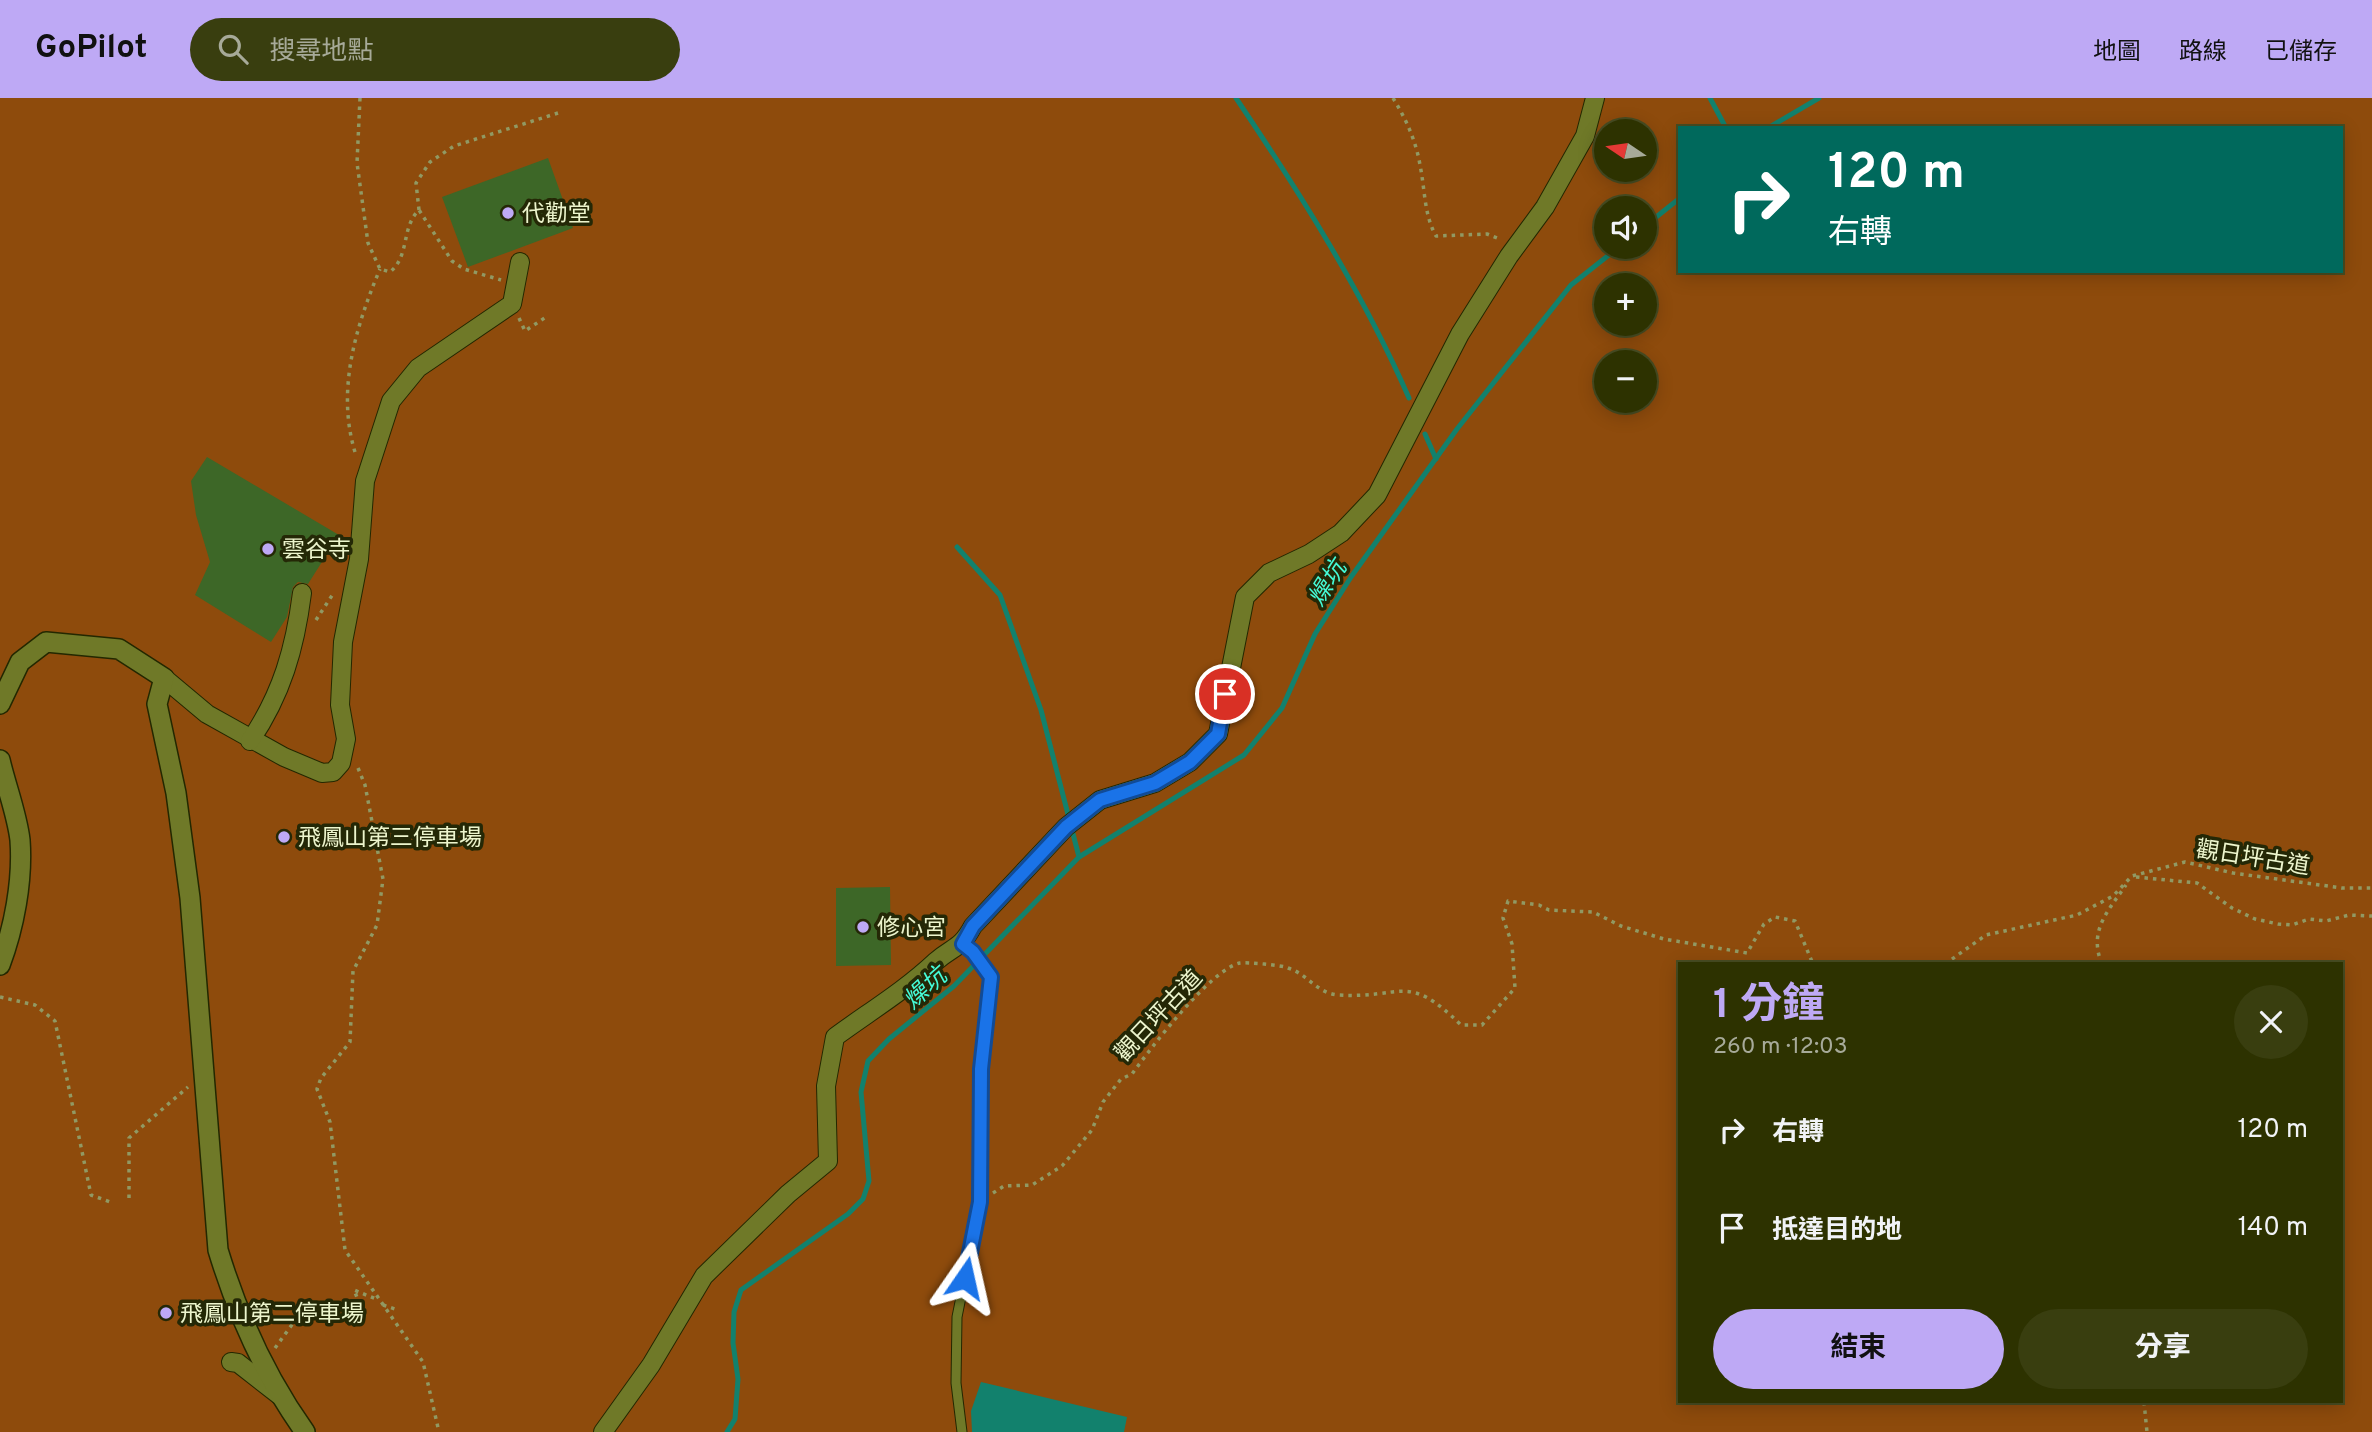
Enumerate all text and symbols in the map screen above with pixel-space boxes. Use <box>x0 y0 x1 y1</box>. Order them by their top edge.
search box <box>190 18 680 81</box>
text: GoPilot <box>35 28 148 70</box>
icon: search <box>214 30 252 68</box>
text: 搜尋地點 <box>270 36 374 69</box>
text: 地圖 <box>2093 38 2141 68</box>
text: 路線 <box>2179 38 2227 68</box>
text: 已儲存 <box>2265 38 2337 68</box>
north arrow <box>1594 119 1657 182</box>
map controls <box>1594 119 1657 413</box>
text: 120 m <box>1828 144 1965 206</box>
icon: right <box>1713 154 1804 245</box>
button: sound <box>1594 196 1657 259</box>
place label: 代勸堂 <box>522 201 591 230</box>
marker: 代勸堂 <box>500 205 516 221</box>
text: 右轉 <box>1828 214 1892 254</box>
button: + <box>1594 273 1657 336</box>
button: − <box>1594 350 1657 413</box>
place label: 雲谷寺 <box>282 537 351 566</box>
marker: 雲谷寺 <box>260 541 276 557</box>
water label: 燥坑 <box>1303 553 1356 612</box>
pin <box>1195 664 1255 724</box>
icon: arrive <box>1206 675 1244 713</box>
place label: 飛鳳山第三停車場 <box>298 825 482 854</box>
marker: 飛鳳山第三停車場 <box>276 829 292 845</box>
street label: 觀日坪古道 <box>2194 836 2312 883</box>
place label: 修心宮 <box>877 915 946 944</box>
marker: 修心宮 <box>855 919 871 935</box>
water label: 燥坑 <box>898 960 956 1017</box>
street label: 觀日坪古道 <box>1110 965 1210 1069</box>
text: 1 分鐘 <box>1713 980 1824 1033</box>
button: close <box>2234 985 2308 1059</box>
text: 260 m · 12:03 <box>1713 1033 1848 1062</box>
icon: right <box>1713 1111 1751 1149</box>
text: 120 m <box>2238 1114 2308 1147</box>
text: 右轉 <box>1772 1117 1824 1150</box>
icon: arrive <box>1713 1209 1751 1247</box>
text: 140 m <box>2238 1212 2308 1245</box>
text: 抵達目的地 <box>1772 1215 1902 1248</box>
position arrow <box>928 1241 1002 1315</box>
place label: 飛鳳山第二停車場 <box>180 1301 364 1330</box>
marker: 飛鳳山第二停車場 <box>158 1305 174 1321</box>
button: 結束 <box>1713 1309 2004 1389</box>
button: 分享 <box>2018 1309 2308 1389</box>

